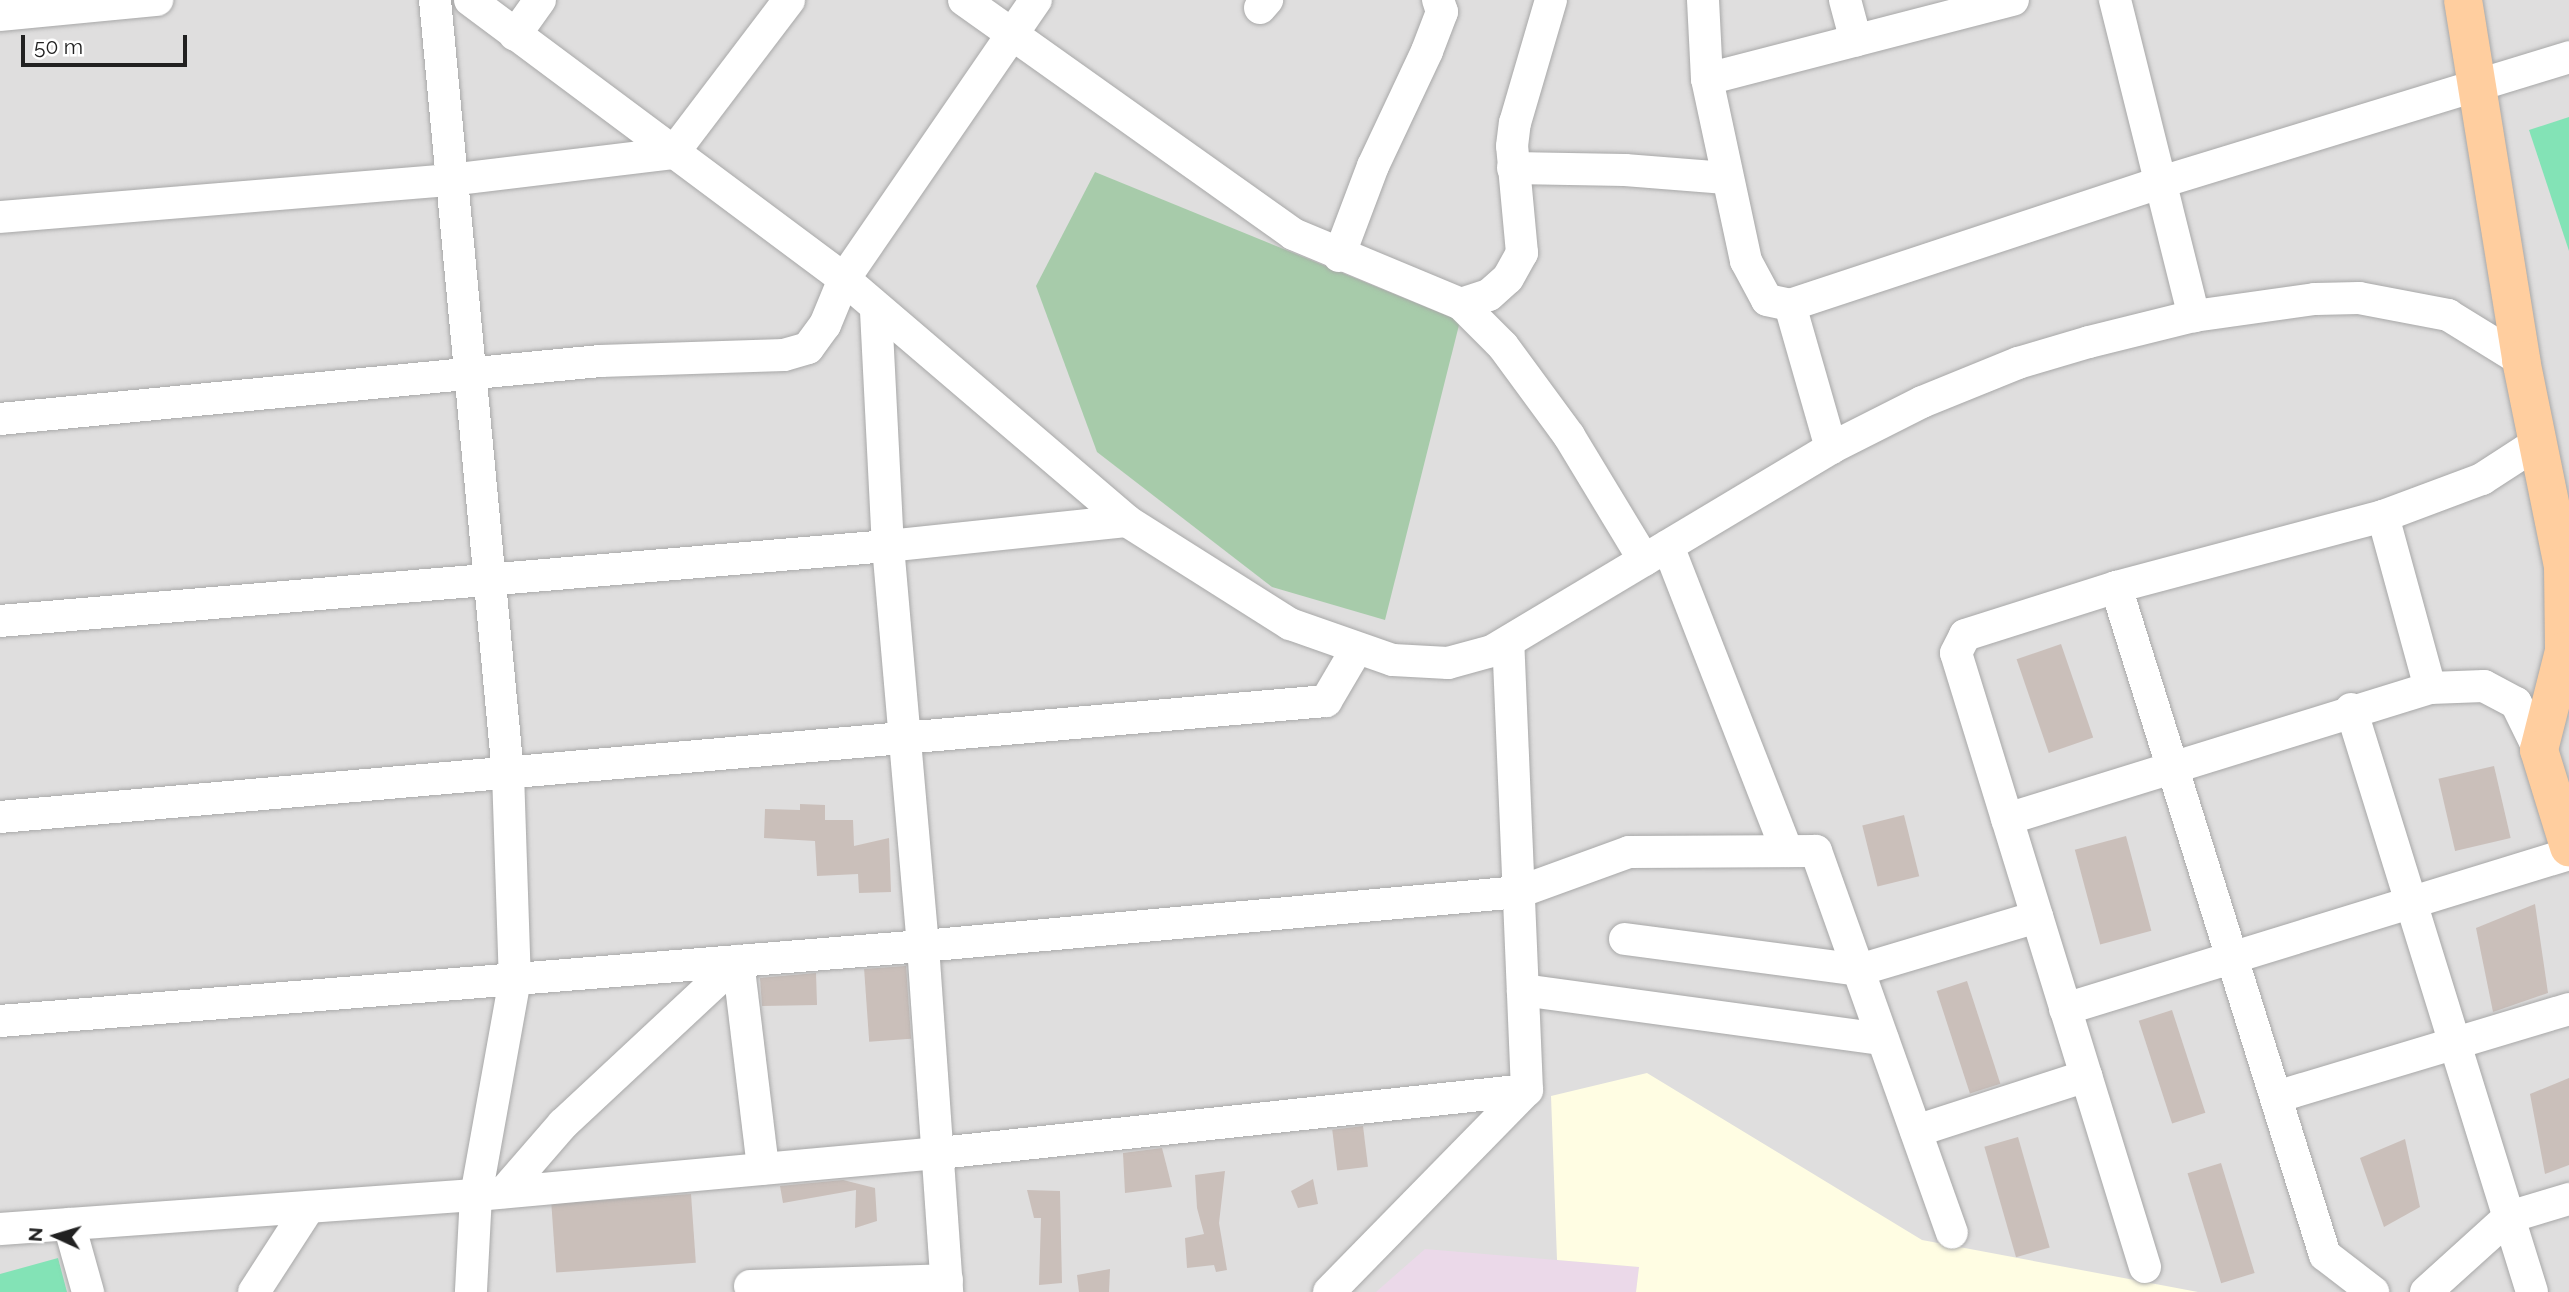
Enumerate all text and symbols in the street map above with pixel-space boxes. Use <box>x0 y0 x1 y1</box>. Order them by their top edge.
scale bar <box>24 21 191 65</box>
text: 50 m <box>34 34 83 59</box>
north arrow <box>21 1201 91 1271</box>
text: N <box>24 1227 47 1243</box>

